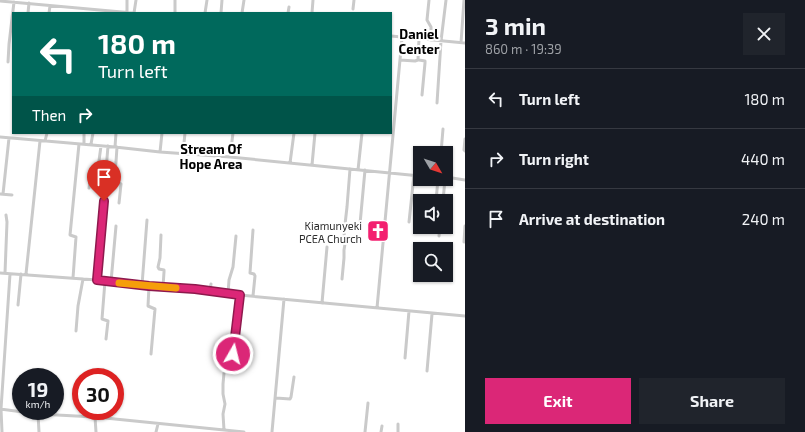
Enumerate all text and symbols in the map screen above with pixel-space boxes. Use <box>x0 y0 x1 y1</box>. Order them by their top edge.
text: 3 min <box>485 11 546 40</box>
button: close <box>743 13 785 55</box>
text: 180 m <box>98 26 176 60</box>
district label: Daniel Center <box>398 26 440 57</box>
icon: left <box>32 28 84 80</box>
text: 860 m · 19:39 <box>485 41 562 57</box>
text: Turn left <box>98 60 168 82</box>
icon: left <box>485 88 507 110</box>
text: Turn left <box>519 90 580 108</box>
text: 180 m <box>744 90 785 108</box>
icon: right <box>74 104 96 126</box>
text: Then <box>32 106 66 124</box>
district label: Stream Of Hope Area <box>180 141 243 172</box>
north arrow <box>413 146 453 186</box>
map controls <box>413 146 453 282</box>
icon: right <box>485 148 507 170</box>
text: Turn right <box>519 150 589 168</box>
text: 440 m <box>741 150 785 168</box>
pin <box>87 160 121 201</box>
icon: arrive <box>93 166 115 188</box>
button: sound <box>413 194 453 234</box>
icon: arrive <box>485 208 507 230</box>
text: Arrive at destination <box>519 210 665 228</box>
text: 240 m <box>742 210 785 228</box>
church icon: Kiamunyeki PCEA Church <box>365 218 391 244</box>
place label: Kiamunyeki PCEA Church <box>299 219 362 245</box>
button: search <box>413 242 453 282</box>
position arrow <box>212 333 254 375</box>
speed limit sign: 30 <box>72 368 124 420</box>
text: 19 <box>28 377 48 401</box>
button: Exit <box>485 378 631 424</box>
button: Share <box>639 378 785 424</box>
text: km/h <box>26 398 50 410</box>

